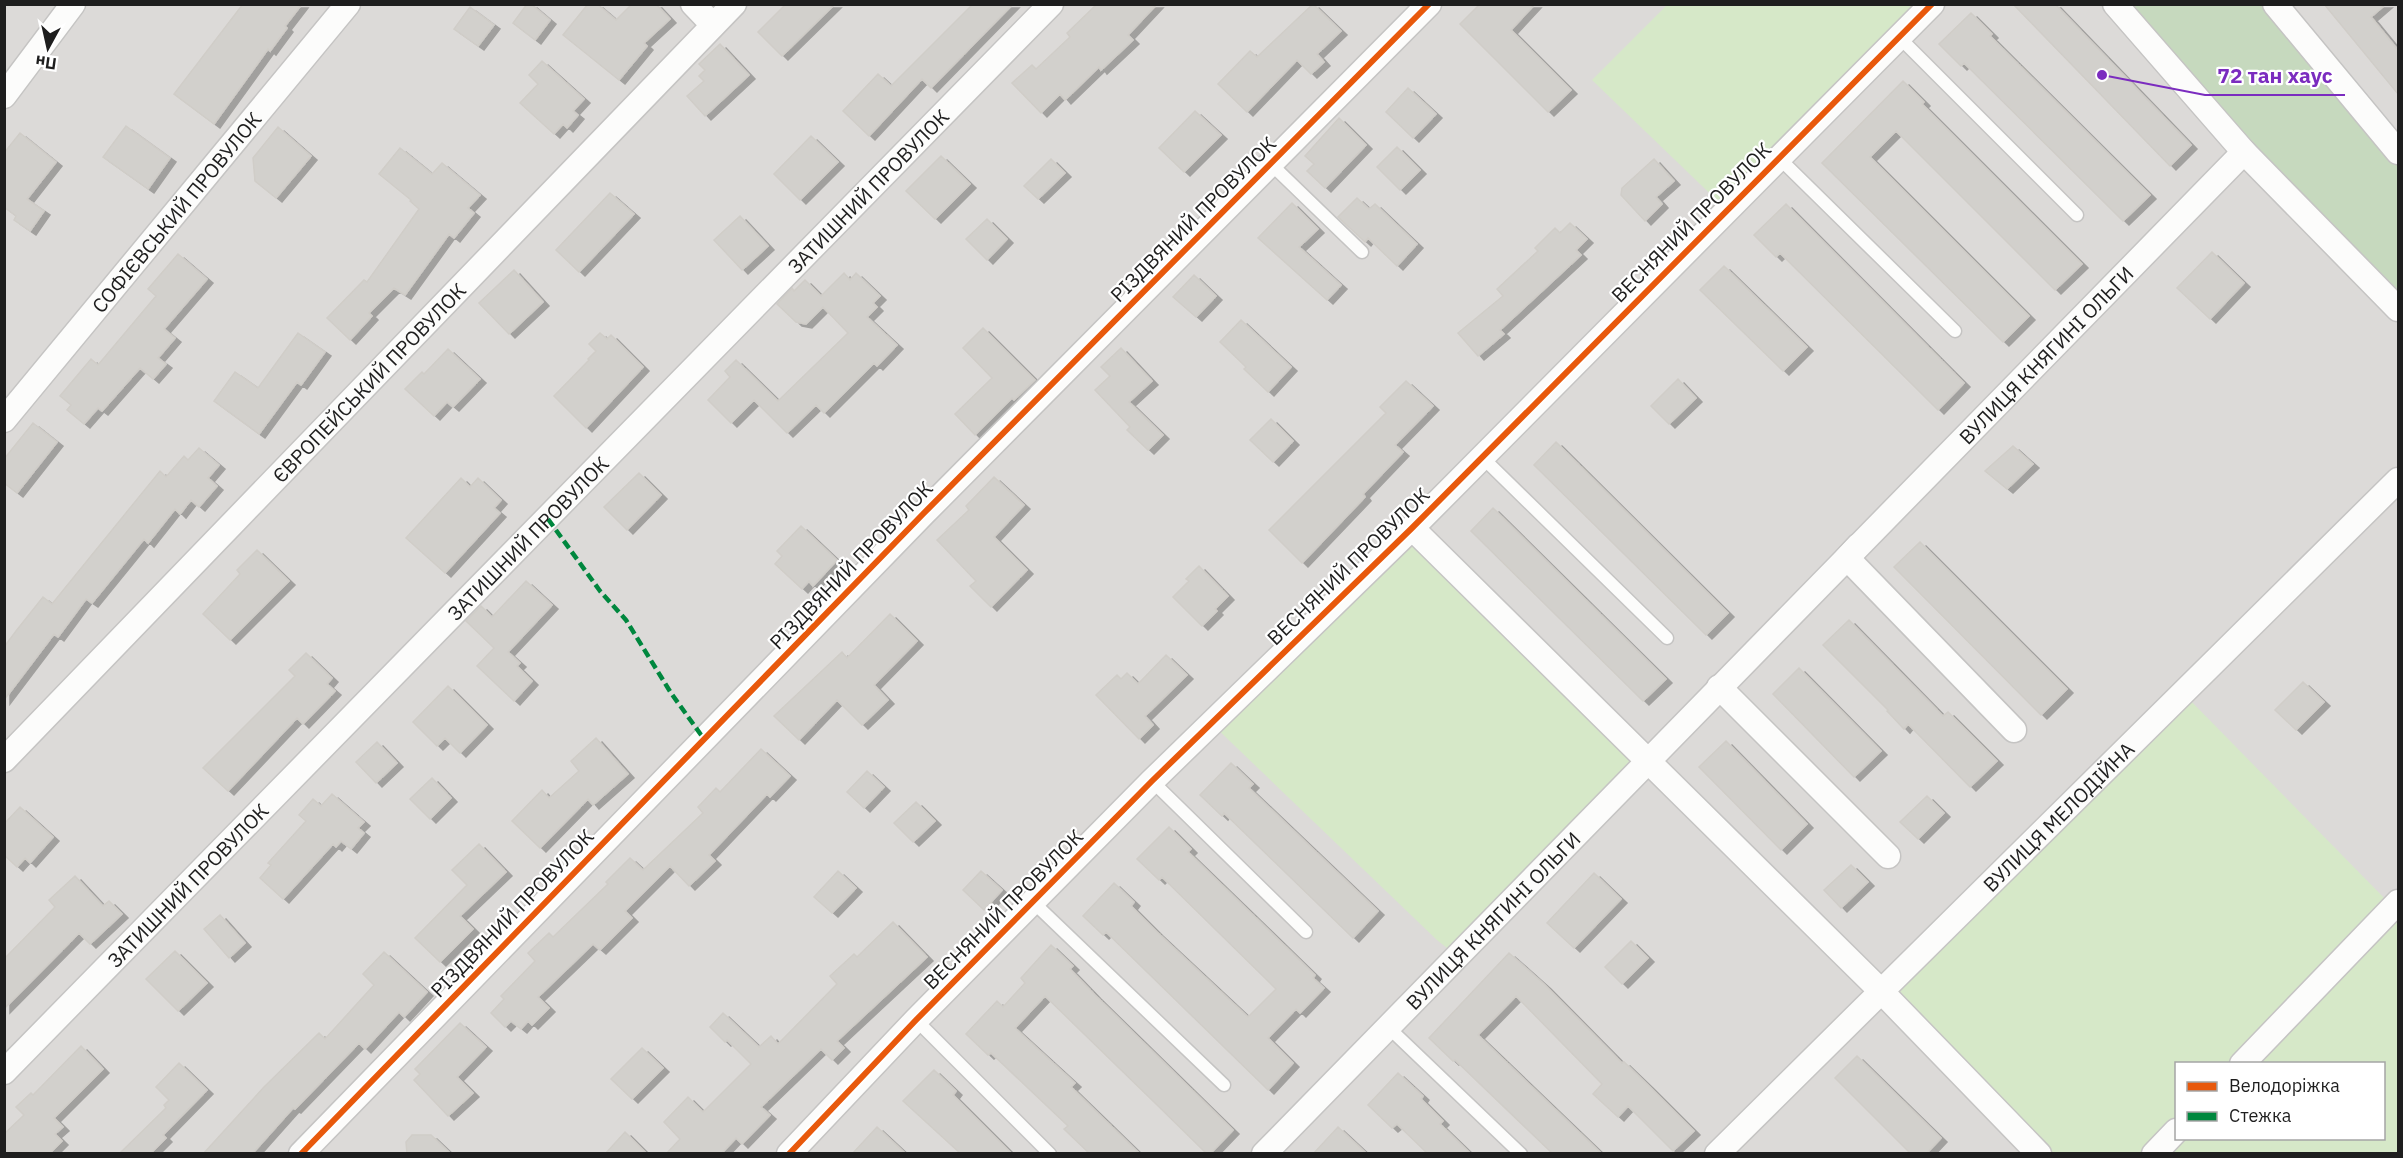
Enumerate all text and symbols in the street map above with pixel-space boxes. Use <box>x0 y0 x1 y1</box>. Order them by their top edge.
north arrow <box>18 18 78 78</box>
text: Пн <box>34 51 58 74</box>
callout: 72 тан хаус <box>2205 56 2345 95</box>
text: 72 тан хаус <box>2217 61 2333 89</box>
street label: ЗАТИШНИЙ ПРОВУЛОК <box>781 103 954 279</box>
street label: СОФІЄВСЬКИЙ ПРОВУЛОК <box>85 106 267 318</box>
street label: РІЗДВЯНИЙ ПРОВУЛОК <box>1104 130 1282 308</box>
street label: ВЕСНЯНИЙ ПРОВУЛОК <box>1605 136 1777 308</box>
street label: ВУЛИЦЯ КНЯГИНІ ОЛЬГИ <box>1953 260 2139 450</box>
street label: ЄВРОПЕЙСЬКИЙ ПРОВУЛОК <box>266 277 471 488</box>
street label: ЗАТИШНИЙ ПРОВУЛОК <box>441 450 614 626</box>
street label: РІЗДВЯНИЙ ПРОВУЛОК <box>763 475 939 655</box>
street label: ВЕСНЯНИЙ ПРОВУЛОК <box>1261 481 1435 651</box>
street label: ВУЛИЦЯ МЕЛОДІЙНА <box>1977 735 2140 897</box>
street label: ЗАТИШНИЙ ПРОВУЛОК <box>101 797 274 973</box>
street label: РІЗДВЯНИЙ ПРОВУЛОК <box>424 823 600 1003</box>
street label: ВЕСНЯНИЙ ПРОВУЛОК <box>917 823 1089 995</box>
street label: ВУЛИЦЯ КНЯГИНІ ОЛЬГИ <box>1399 825 1586 1015</box>
legend <box>2175 1062 2385 1140</box>
text: Велодоріжка <box>2229 1074 2340 1097</box>
text: Стежка <box>2229 1104 2292 1127</box>

